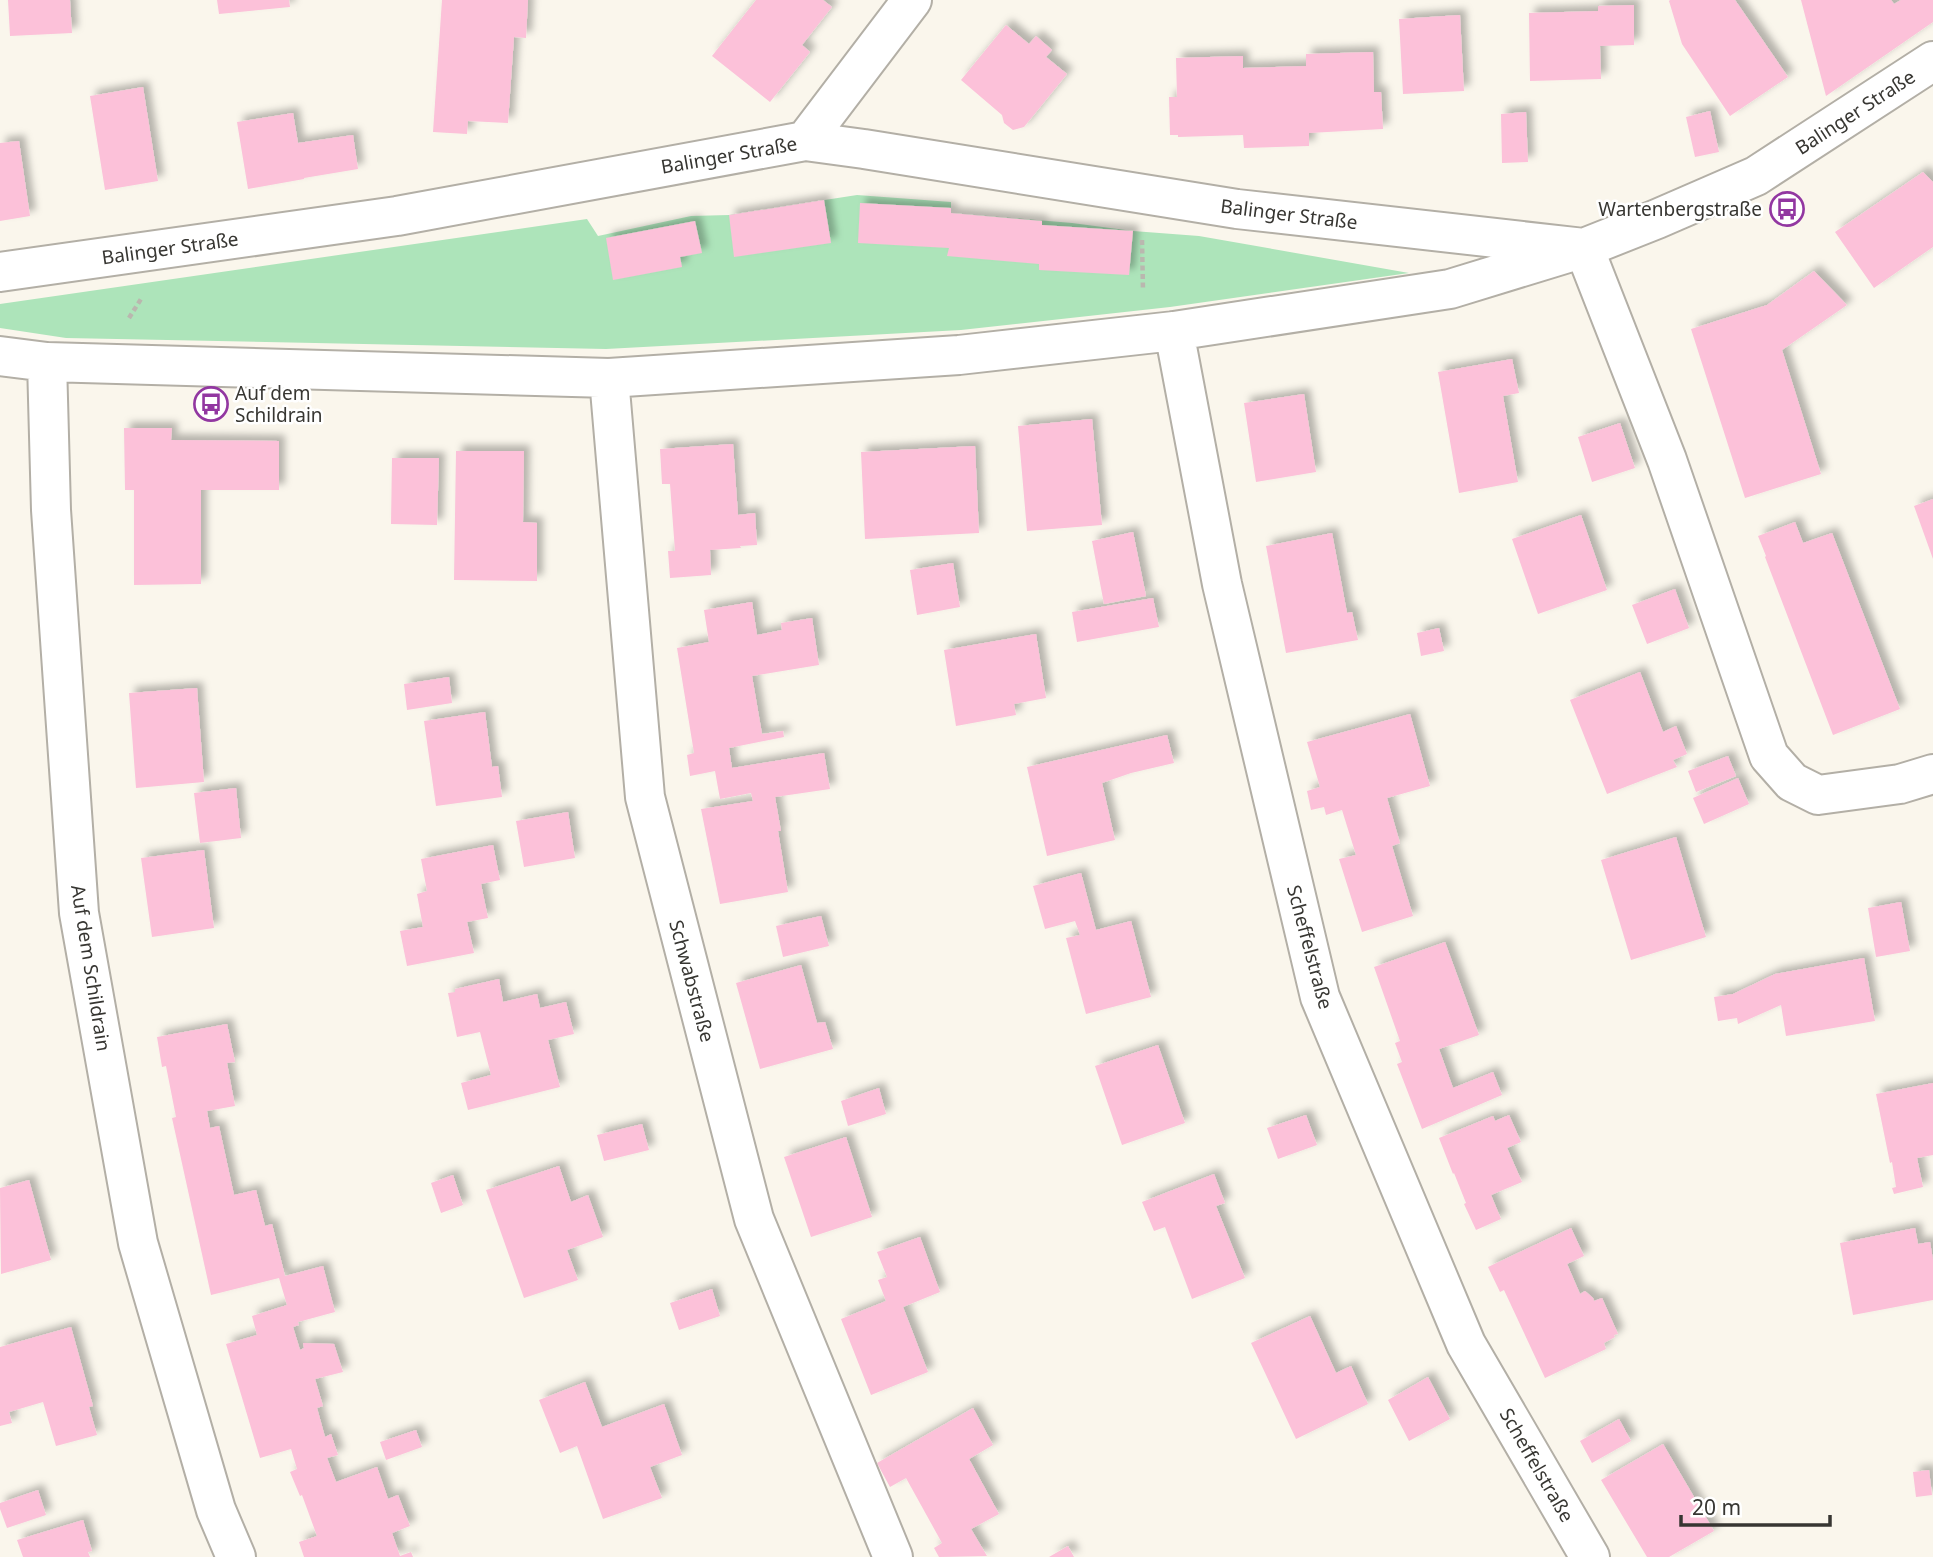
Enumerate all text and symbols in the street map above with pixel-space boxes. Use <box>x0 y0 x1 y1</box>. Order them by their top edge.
street label: Balinger Straße <box>1790 64 1920 160</box>
street label: Balinger Straße <box>659 130 799 180</box>
bus stop icon: Wartenbergstraße <box>1768 190 1806 228</box>
street label: Balinger Straße <box>1219 193 1359 235</box>
place label: Wartenbergstraße <box>1598 196 1762 222</box>
street label: Balinger Straße <box>100 226 240 270</box>
place label: Auf dem Schildrain <box>235 380 323 428</box>
bus stop icon: Auf dem Schildrain <box>192 385 230 423</box>
street label: Scheffelstraße <box>1281 882 1339 1012</box>
street label: Auf dem Schildrain <box>65 883 117 1053</box>
street label: Schwabstraße <box>663 917 721 1045</box>
street label: Scheffelstraße <box>1494 1403 1580 1527</box>
scale bar <box>1681 1484 1830 1528</box>
text: 20 m <box>1692 1493 1741 1521</box>

